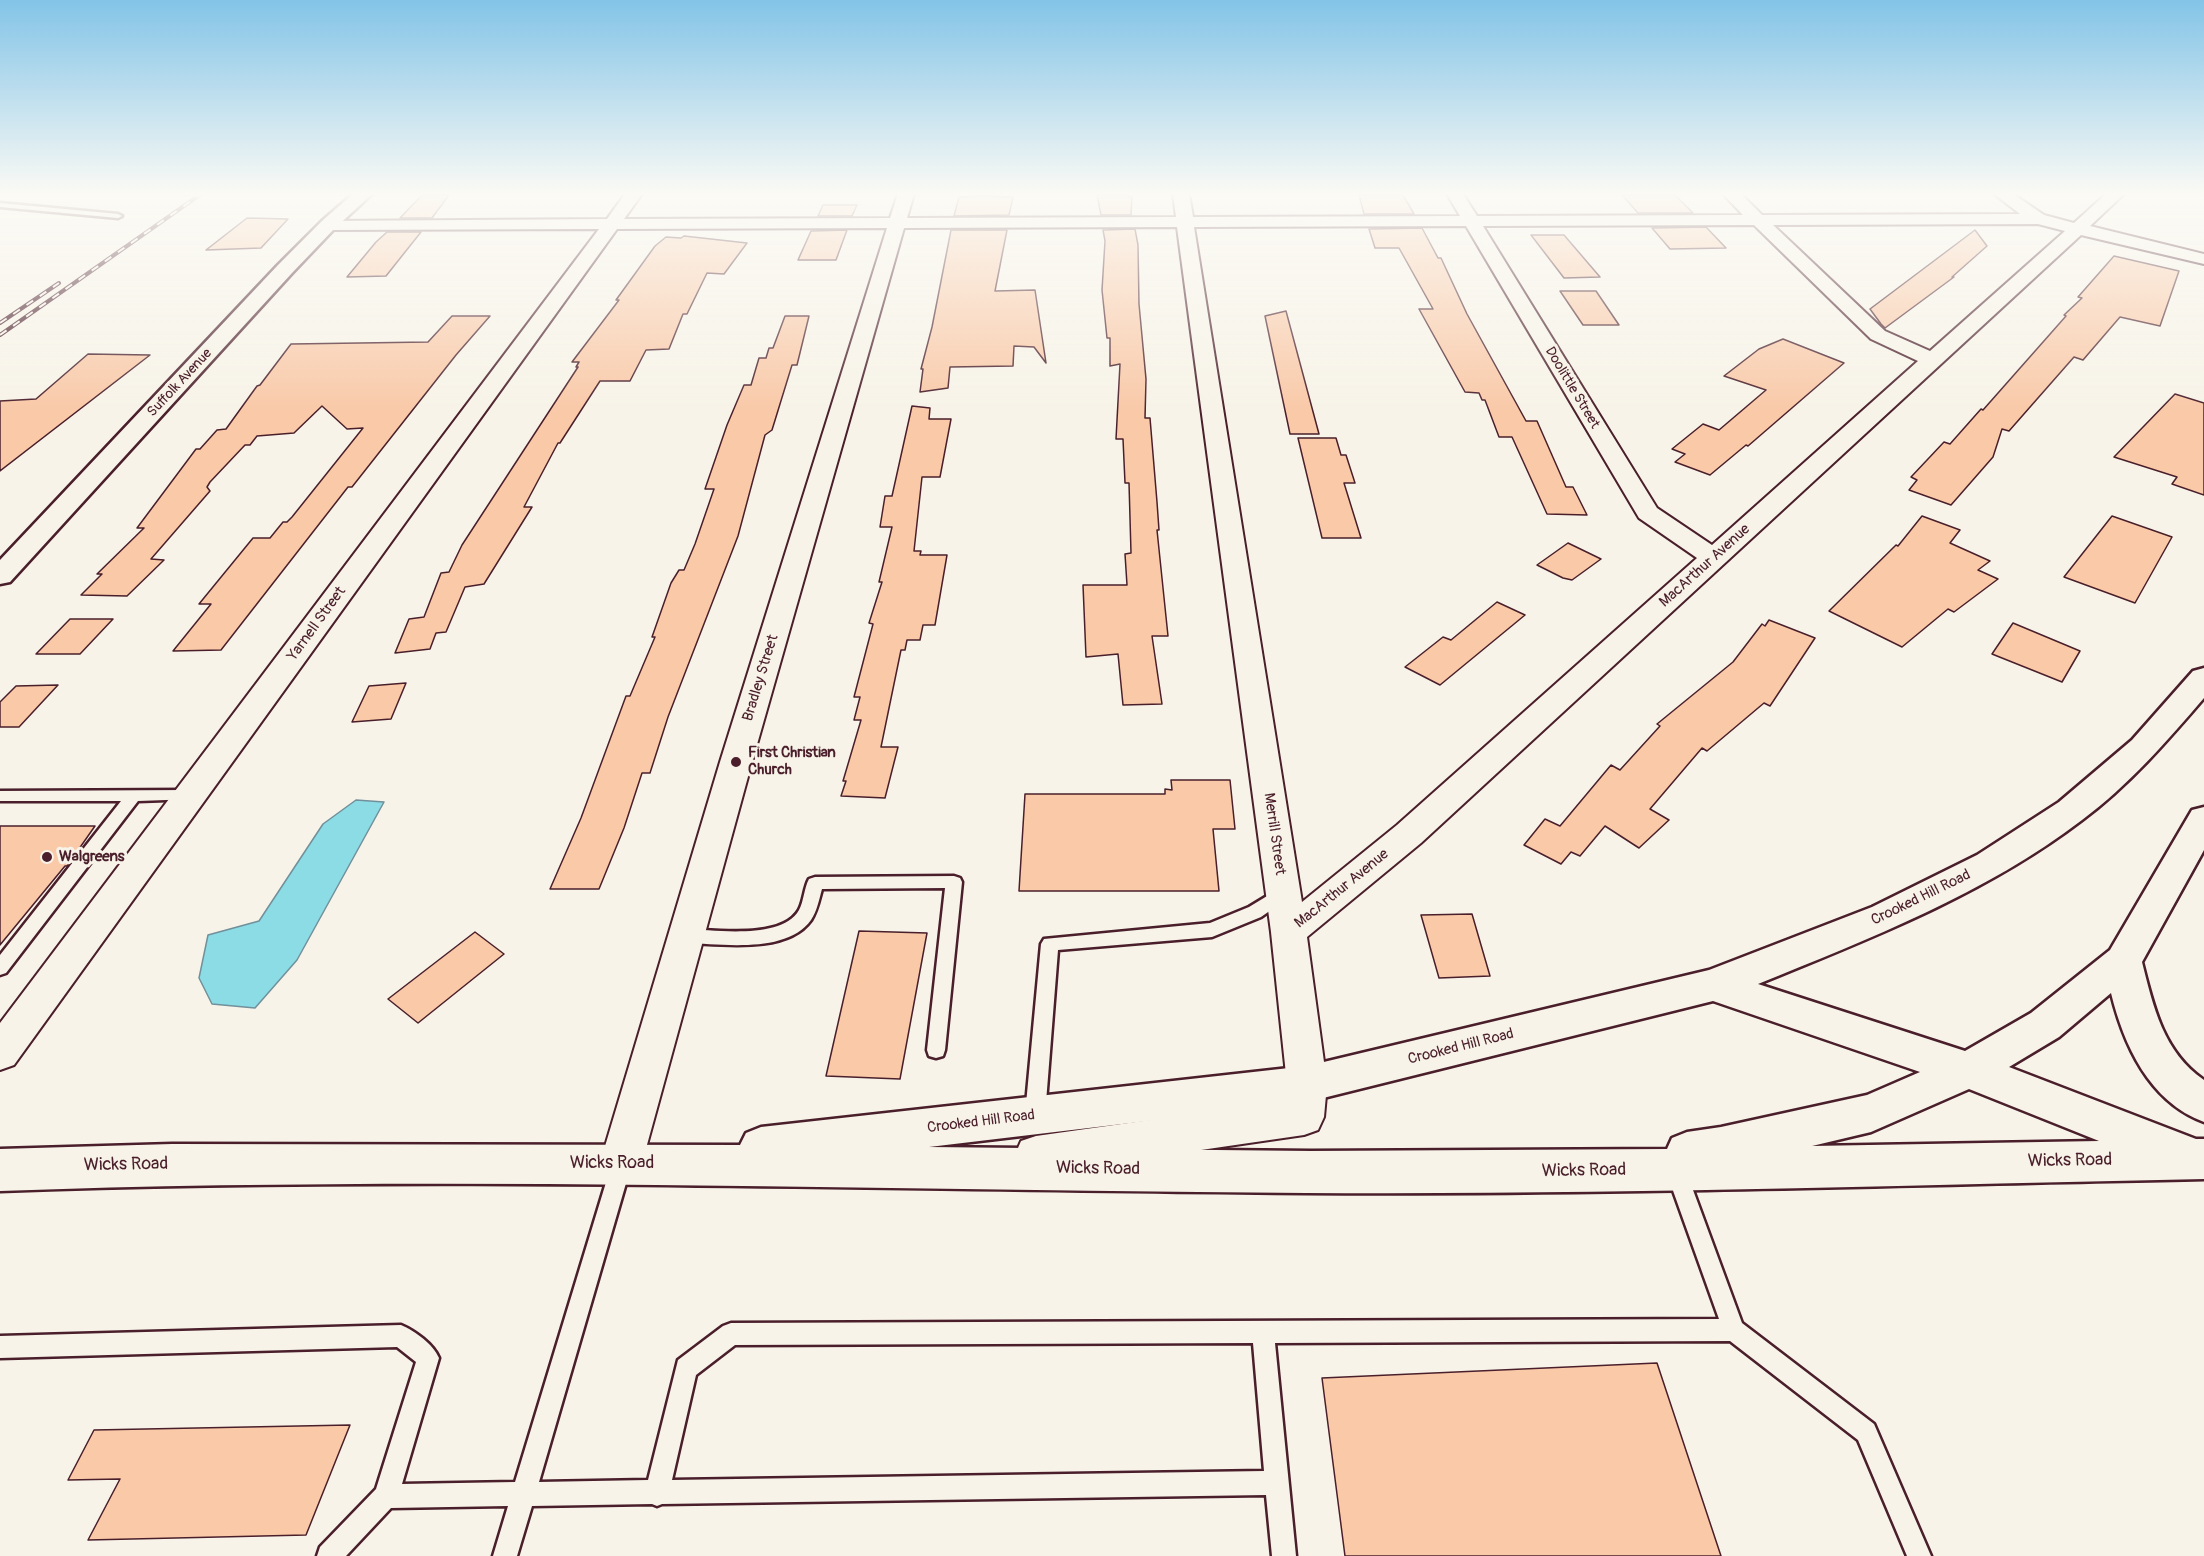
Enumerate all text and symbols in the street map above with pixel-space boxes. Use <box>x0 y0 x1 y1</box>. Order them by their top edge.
street label: Doolittle Street <box>1541 344 1603 432</box>
street label: Suffolk Avenue <box>144 345 216 421</box>
street label: MacArthur Avenue <box>1656 521 1754 611</box>
street label: Yarnell Street <box>284 583 350 665</box>
street label: Bradley Street <box>739 633 783 723</box>
place label: First Christian Church <box>748 744 836 779</box>
marker: First Christian Church <box>729 755 743 769</box>
street label: Merrill Street <box>1259 792 1289 876</box>
street label: MacArthur Avenue <box>1291 846 1393 932</box>
place label: Walgreens <box>59 848 124 866</box>
marker: Walgreens <box>40 850 54 864</box>
street label: Crooked Hill Road <box>1868 866 1974 930</box>
street label: Crooked Hill Road <box>1406 1025 1516 1069</box>
street label: Crooked Hill Road <box>926 1106 1036 1138</box>
street label: Wicks Road <box>2028 1149 2112 1173</box>
street label: Wicks Road <box>570 1152 654 1174</box>
street label: Wicks Road <box>84 1153 168 1177</box>
street label: Wicks Road <box>1056 1157 1140 1181</box>
street label: Wicks Road <box>1542 1159 1626 1183</box>

